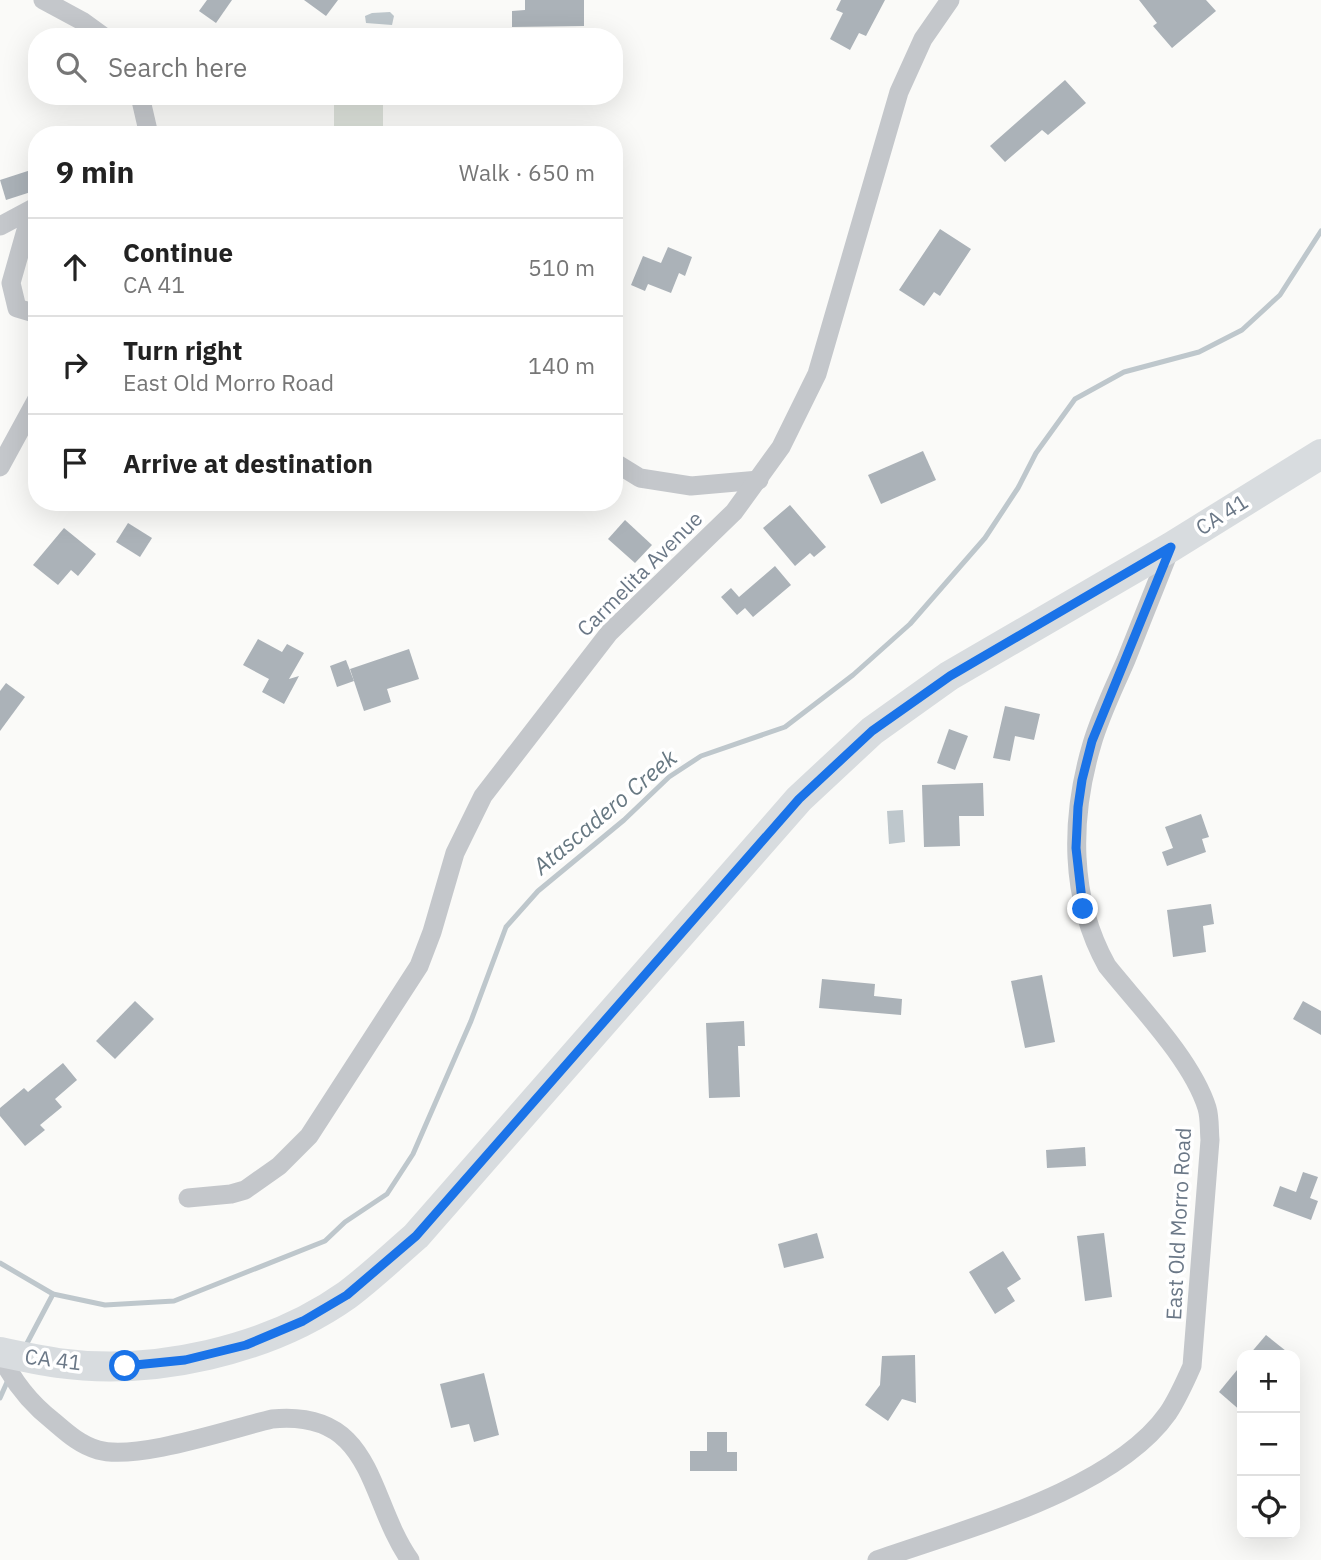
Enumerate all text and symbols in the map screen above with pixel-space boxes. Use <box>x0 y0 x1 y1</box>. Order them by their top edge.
search box <box>28 28 623 105</box>
icon: search <box>52 48 90 86</box>
text: Search here <box>108 50 247 84</box>
text: 9 min <box>56 152 134 191</box>
text: Walk · 650 m <box>459 157 595 187</box>
text: Continue <box>123 235 233 269</box>
icon: ahead <box>56 248 94 286</box>
text: 510 m <box>528 252 595 282</box>
text: CA 41 <box>123 269 185 299</box>
text: Turn right <box>123 333 242 367</box>
icon: right <box>56 346 94 384</box>
text: 140 m <box>528 350 595 380</box>
text: East Old Morro Road <box>123 367 334 397</box>
icon: arrive <box>56 444 94 482</box>
text: Arrive at destination <box>123 446 373 480</box>
street label: CA 41 <box>1190 487 1253 541</box>
street label: Carmelita Avenue <box>571 505 708 642</box>
water label: Atascadero Creek <box>525 742 683 881</box>
route end <box>1067 893 1098 924</box>
street label: East Old Morro Road <box>1159 1127 1197 1321</box>
street label: CA 41 <box>23 1342 83 1376</box>
route start <box>109 1350 140 1381</box>
map controls <box>1237 1350 1300 1539</box>
button: + <box>1237 1350 1300 1413</box>
button: − <box>1237 1413 1300 1476</box>
button: locate <box>1237 1476 1300 1539</box>

